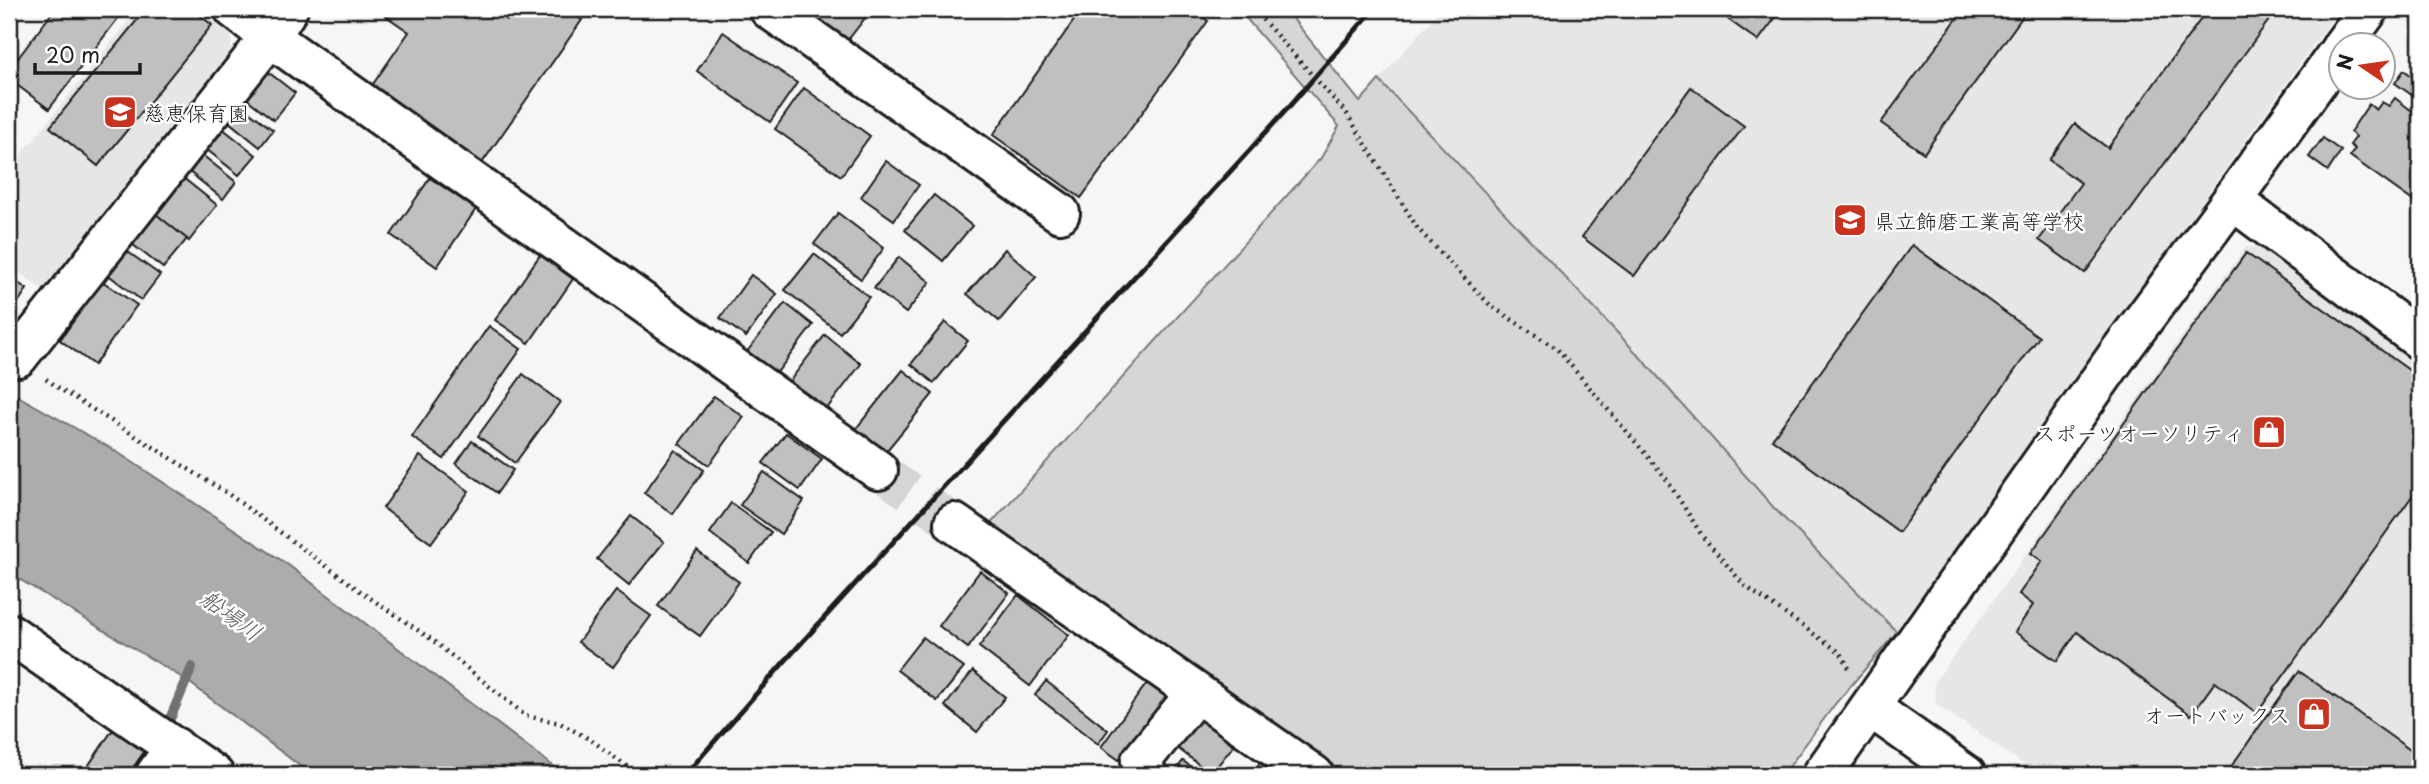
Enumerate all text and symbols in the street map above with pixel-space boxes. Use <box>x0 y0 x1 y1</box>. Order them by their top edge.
scale bar <box>35 32 140 76</box>
north arrow <box>2328 32 2398 102</box>
text: 20 m <box>46 38 100 70</box>
text: N <box>2329 51 2360 72</box>
school or university icon: 慈恵保育園 <box>101 93 139 131</box>
place label: 慈恵保育園 <box>144 96 249 128</box>
school or university icon: 県立飾磨工業高等学校 <box>1831 201 1869 239</box>
place label: 県立飾磨工業高等学校 <box>1874 204 2084 236</box>
shop icon: スポーツオーソリティ <box>2250 413 2288 451</box>
place label: スポーツオーソリティ <box>2034 416 2244 448</box>
water label: 船場川 <box>194 580 270 648</box>
shop icon: オートバックス <box>2295 695 2333 733</box>
place label: オートバックス <box>2143 698 2290 730</box>

